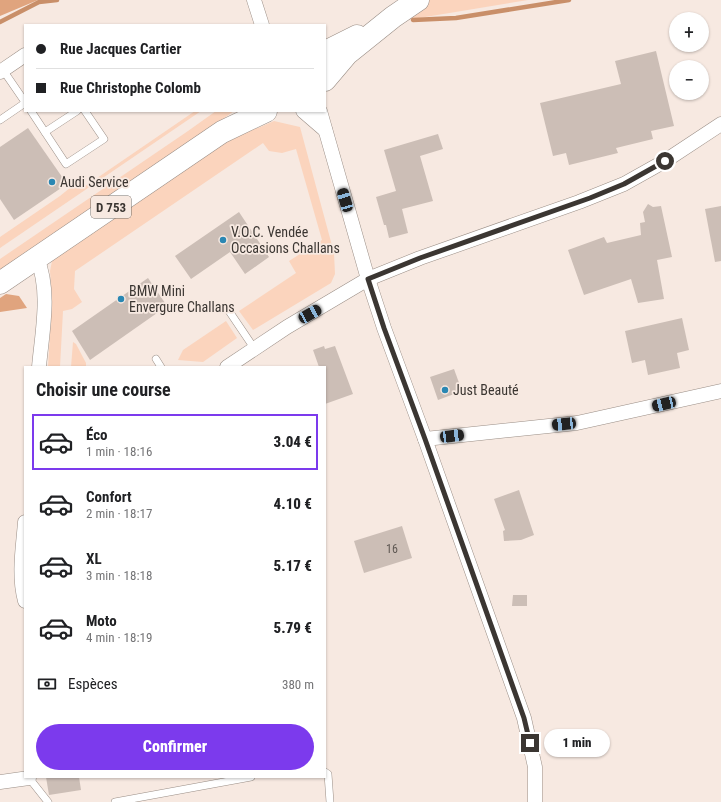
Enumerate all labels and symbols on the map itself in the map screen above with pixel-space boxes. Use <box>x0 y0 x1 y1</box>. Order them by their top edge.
route start <box>656 152 674 170</box>
place label: Audi Service <box>60 174 129 190</box>
marker: Audi Service <box>47 177 57 187</box>
car <box>336 187 354 213</box>
road number: D 753 <box>91 196 131 218</box>
place label: V.O.C. Vendée Occasions Challans <box>231 224 340 256</box>
marker: V.O.C. Vendée Occasions Challans <box>218 235 228 245</box>
place label: BMW Mini Envergure Challans <box>129 283 235 315</box>
marker: BMW Mini Envergure Challans <box>116 294 126 304</box>
car <box>297 303 323 325</box>
place label: Just Beauté <box>453 382 519 398</box>
marker: Just Beauté <box>440 385 450 395</box>
car <box>651 395 677 413</box>
car <box>551 417 577 431</box>
car <box>439 429 465 443</box>
house number: 16 <box>386 542 398 556</box>
callout: 1 min <box>544 729 610 757</box>
route end <box>521 734 539 752</box>

